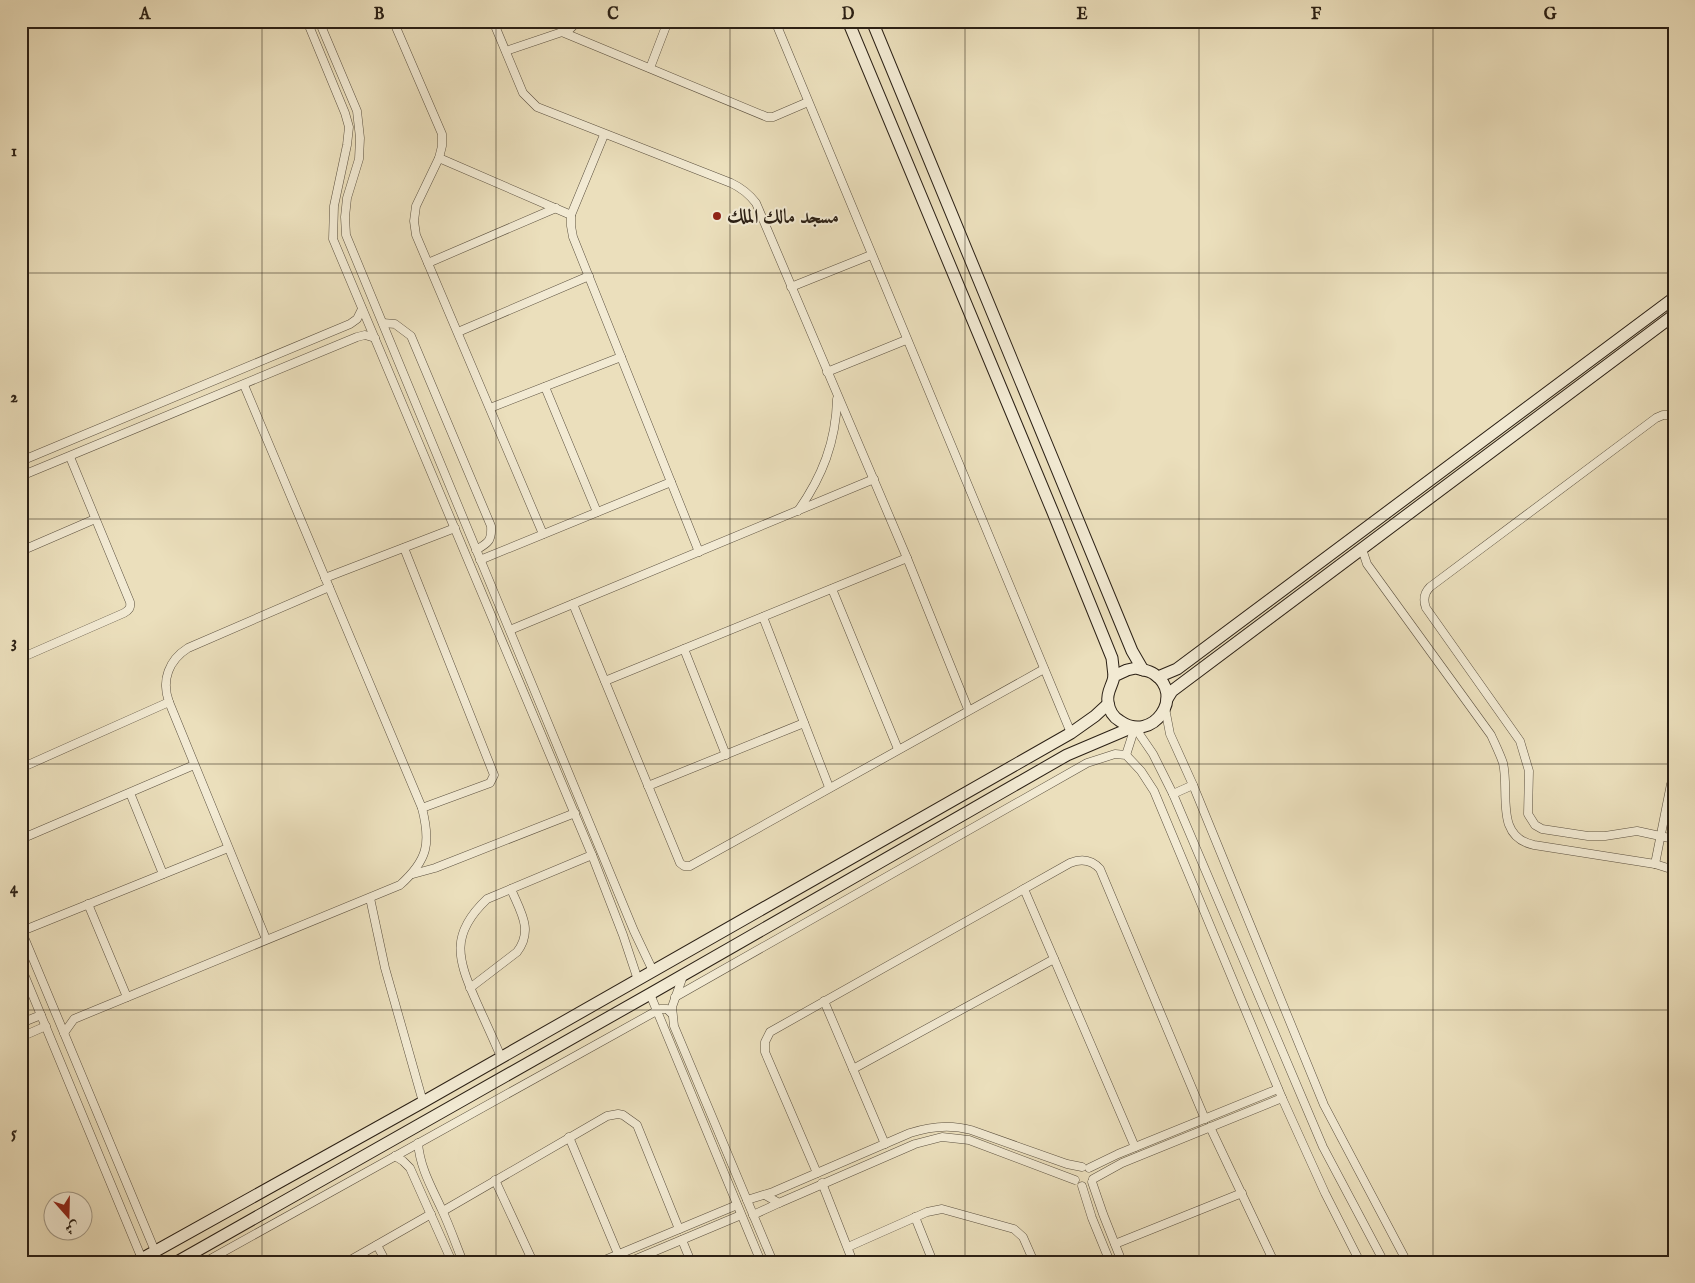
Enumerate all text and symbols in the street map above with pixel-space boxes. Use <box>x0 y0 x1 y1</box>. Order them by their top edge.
text: A <box>139 5 152 25</box>
text: B <box>374 5 385 25</box>
text: C <box>607 5 619 25</box>
text: D <box>842 5 855 25</box>
text: E <box>1076 5 1088 25</box>
text: F <box>1311 5 1322 25</box>
text: G <box>1544 5 1557 25</box>
text: 1 <box>11 142 17 162</box>
place label: مسجد مالك الملك <box>727 205 839 230</box>
marker: مسجد مالك الملك <box>711 210 723 222</box>
text: 2 <box>10 388 18 408</box>
text: 3 <box>11 633 17 653</box>
text: 4 <box>10 879 19 899</box>
text: 5 <box>11 1124 17 1144</box>
north arrow <box>42 1190 92 1240</box>
text: ش <box>62 1216 82 1238</box>

